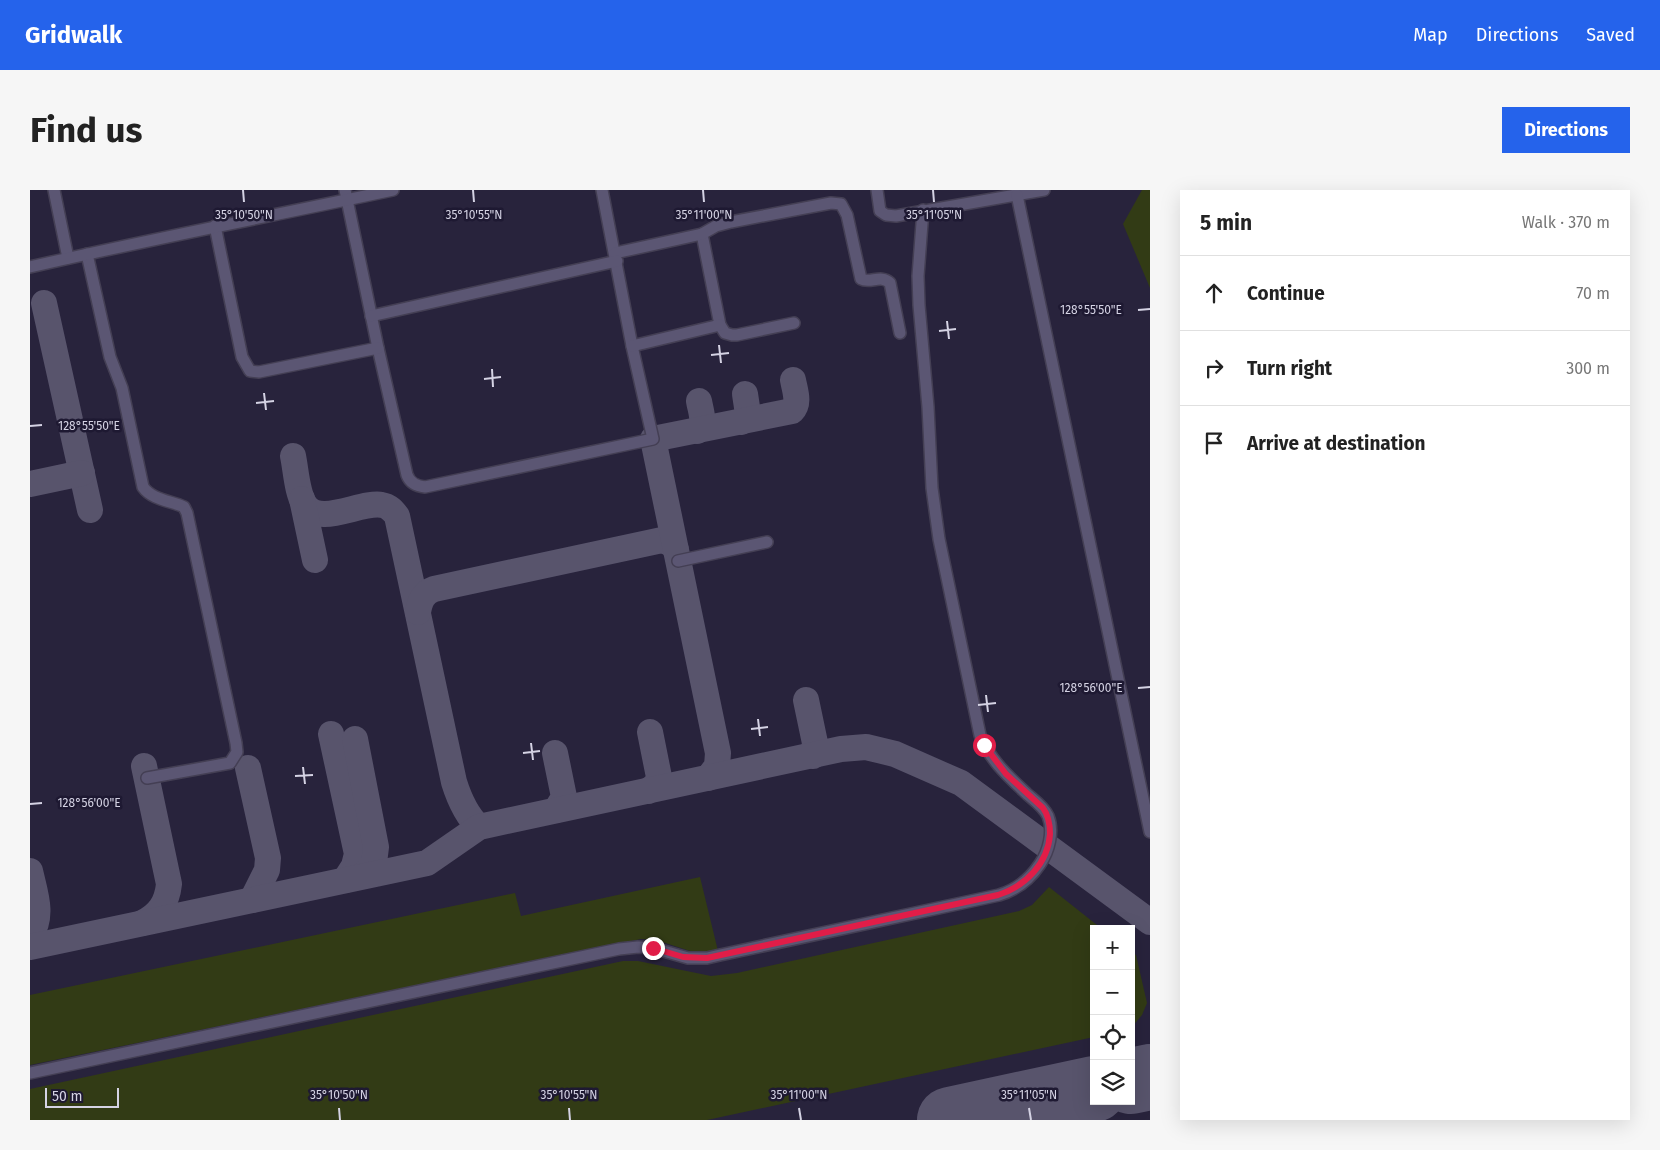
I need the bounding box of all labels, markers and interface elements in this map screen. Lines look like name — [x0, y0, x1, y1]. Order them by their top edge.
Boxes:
text: Gridwalk — [25, 21, 122, 49]
text: Map — [1413, 24, 1448, 46]
text: Directions — [1476, 24, 1558, 46]
text: Saved — [1586, 24, 1635, 46]
button: Directions — [1502, 107, 1630, 153]
text: Find us — [30, 109, 142, 151]
text: 35°10'50"N — [215, 208, 273, 222]
text: 35°10'55"N — [445, 208, 503, 222]
text: 35°11'00"N — [675, 208, 733, 222]
text: 35°11'05"N — [906, 208, 962, 222]
text: 5 min — [1200, 210, 1252, 236]
text: Walk · 370 m — [1522, 213, 1610, 232]
icon: ahead — [1200, 279, 1228, 307]
text: Continue — [1247, 282, 1325, 305]
text: 70 m — [1576, 284, 1610, 303]
text: 128°55'50"E — [1060, 303, 1122, 317]
icon: right — [1200, 354, 1228, 382]
text: Turn right — [1247, 357, 1332, 380]
text: 300 m — [1566, 359, 1610, 378]
text: 128°55'50"E — [58, 419, 120, 433]
icon: arrive — [1200, 429, 1228, 457]
text: Arrive at destination — [1247, 432, 1426, 455]
text: 128°56'00"E — [1059, 681, 1123, 695]
route start — [973, 734, 996, 757]
text: 128°56'00"E — [57, 796, 121, 810]
map controls — [1090, 925, 1135, 1105]
button: + — [1090, 925, 1135, 970]
route end — [642, 937, 665, 960]
button: − — [1090, 970, 1135, 1015]
button: locate — [1090, 1015, 1135, 1060]
button: layers — [1090, 1060, 1135, 1105]
scale bar — [45, 1085, 119, 1108]
text: 50 m — [52, 1088, 83, 1105]
text: 35°10'50"N — [310, 1088, 368, 1102]
text: 35°10'55"N — [540, 1088, 598, 1102]
text: 35°11'00"N — [770, 1088, 828, 1102]
text: 35°11'05"N — [1001, 1088, 1057, 1102]

